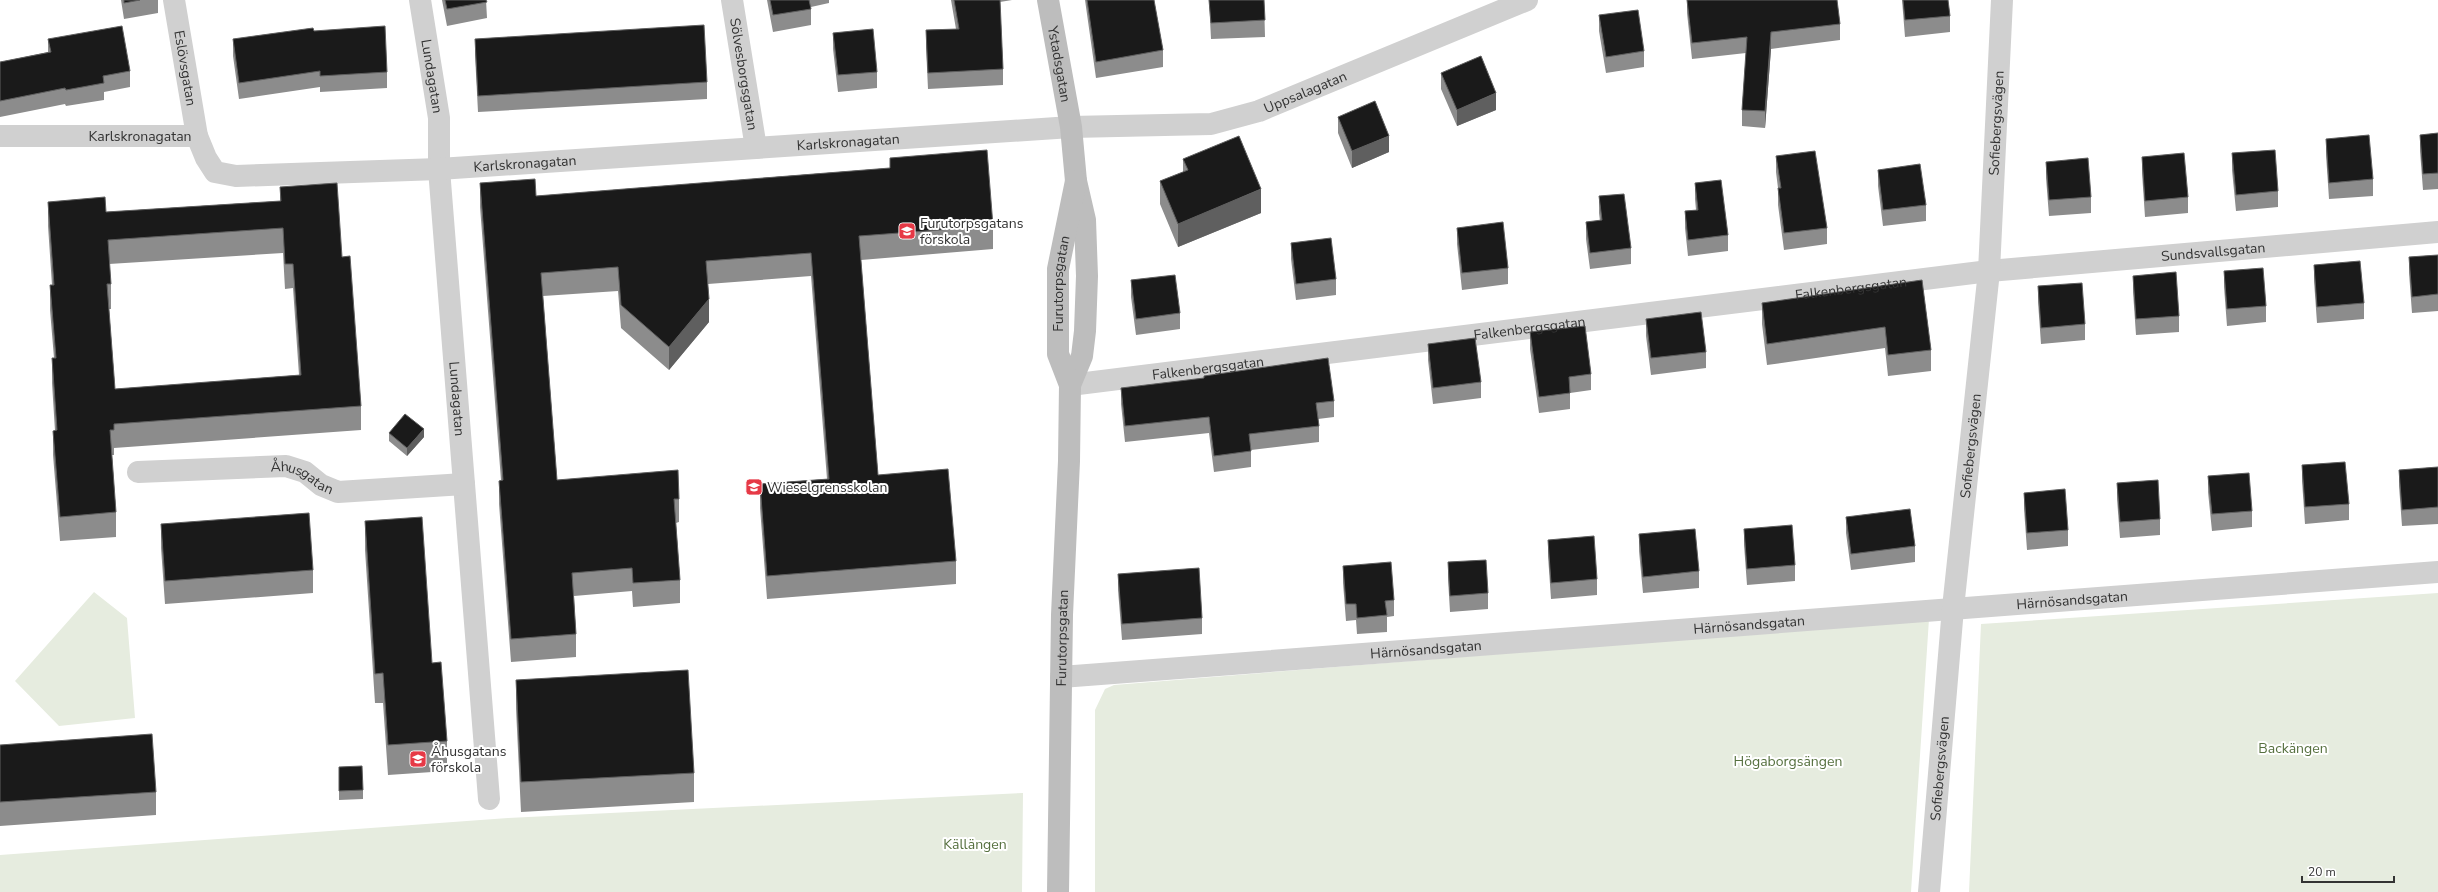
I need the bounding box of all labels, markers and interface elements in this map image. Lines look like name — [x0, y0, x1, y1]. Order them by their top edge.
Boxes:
street label: Sölvesborgsgatan — [725, 17, 762, 132]
street label: Ystadsgatan — [1043, 23, 1075, 104]
street label: Eslövsgatan — [169, 29, 201, 107]
street label: Lundagatan — [416, 38, 447, 115]
street label: Uppsalagatan — [1261, 67, 1350, 118]
street label: Sofiebergsvägen — [1985, 70, 2009, 176]
street label: Karlskronagatan — [88, 127, 192, 146]
street label: Karlskronagatan — [796, 129, 900, 155]
street label: Karlskronagatan — [473, 151, 577, 177]
place label: Furutorpsgatans förskola — [920, 214, 1024, 249]
school or university icon: Furutorpsgatans förskola — [897, 221, 917, 241]
street label: Furutorpsgatan — [1049, 234, 1075, 332]
street label: Sundsvallsgatan — [2160, 238, 2266, 266]
street label: Falkenbergsgatan — [1794, 272, 1908, 305]
street label: Falkenbergsgatan — [1472, 312, 1587, 345]
street label: Falkenbergsgatan — [1151, 352, 1265, 385]
street label: Lundagatan — [444, 361, 469, 437]
street label: Sofiebergsvägen — [1956, 393, 1986, 499]
street label: Åhusgatan — [270, 457, 336, 499]
school or university icon: Wieselgrensskolan — [744, 477, 764, 497]
place label: Wieselgrensskolan — [767, 478, 887, 497]
street label: Härnösandsgatan — [2016, 587, 2129, 614]
street label: Furutorpsgatan — [1052, 589, 1073, 687]
street label: Härnösandsgatan — [1693, 611, 1805, 639]
street label: Härnösandsgatan — [1370, 636, 1482, 663]
street label: Sofiebergsvägen — [1926, 715, 1954, 822]
park label: Backängen — [2258, 739, 2328, 758]
place label: Åhusgatans förskola — [431, 742, 507, 777]
school or university icon: Åhusgatans förskola — [408, 749, 428, 769]
park label: Högaborgsängen — [1734, 752, 1842, 771]
park label: Källängen — [943, 835, 1007, 854]
scale bar — [2302, 858, 2394, 884]
text: 20 m — [2308, 864, 2336, 880]

